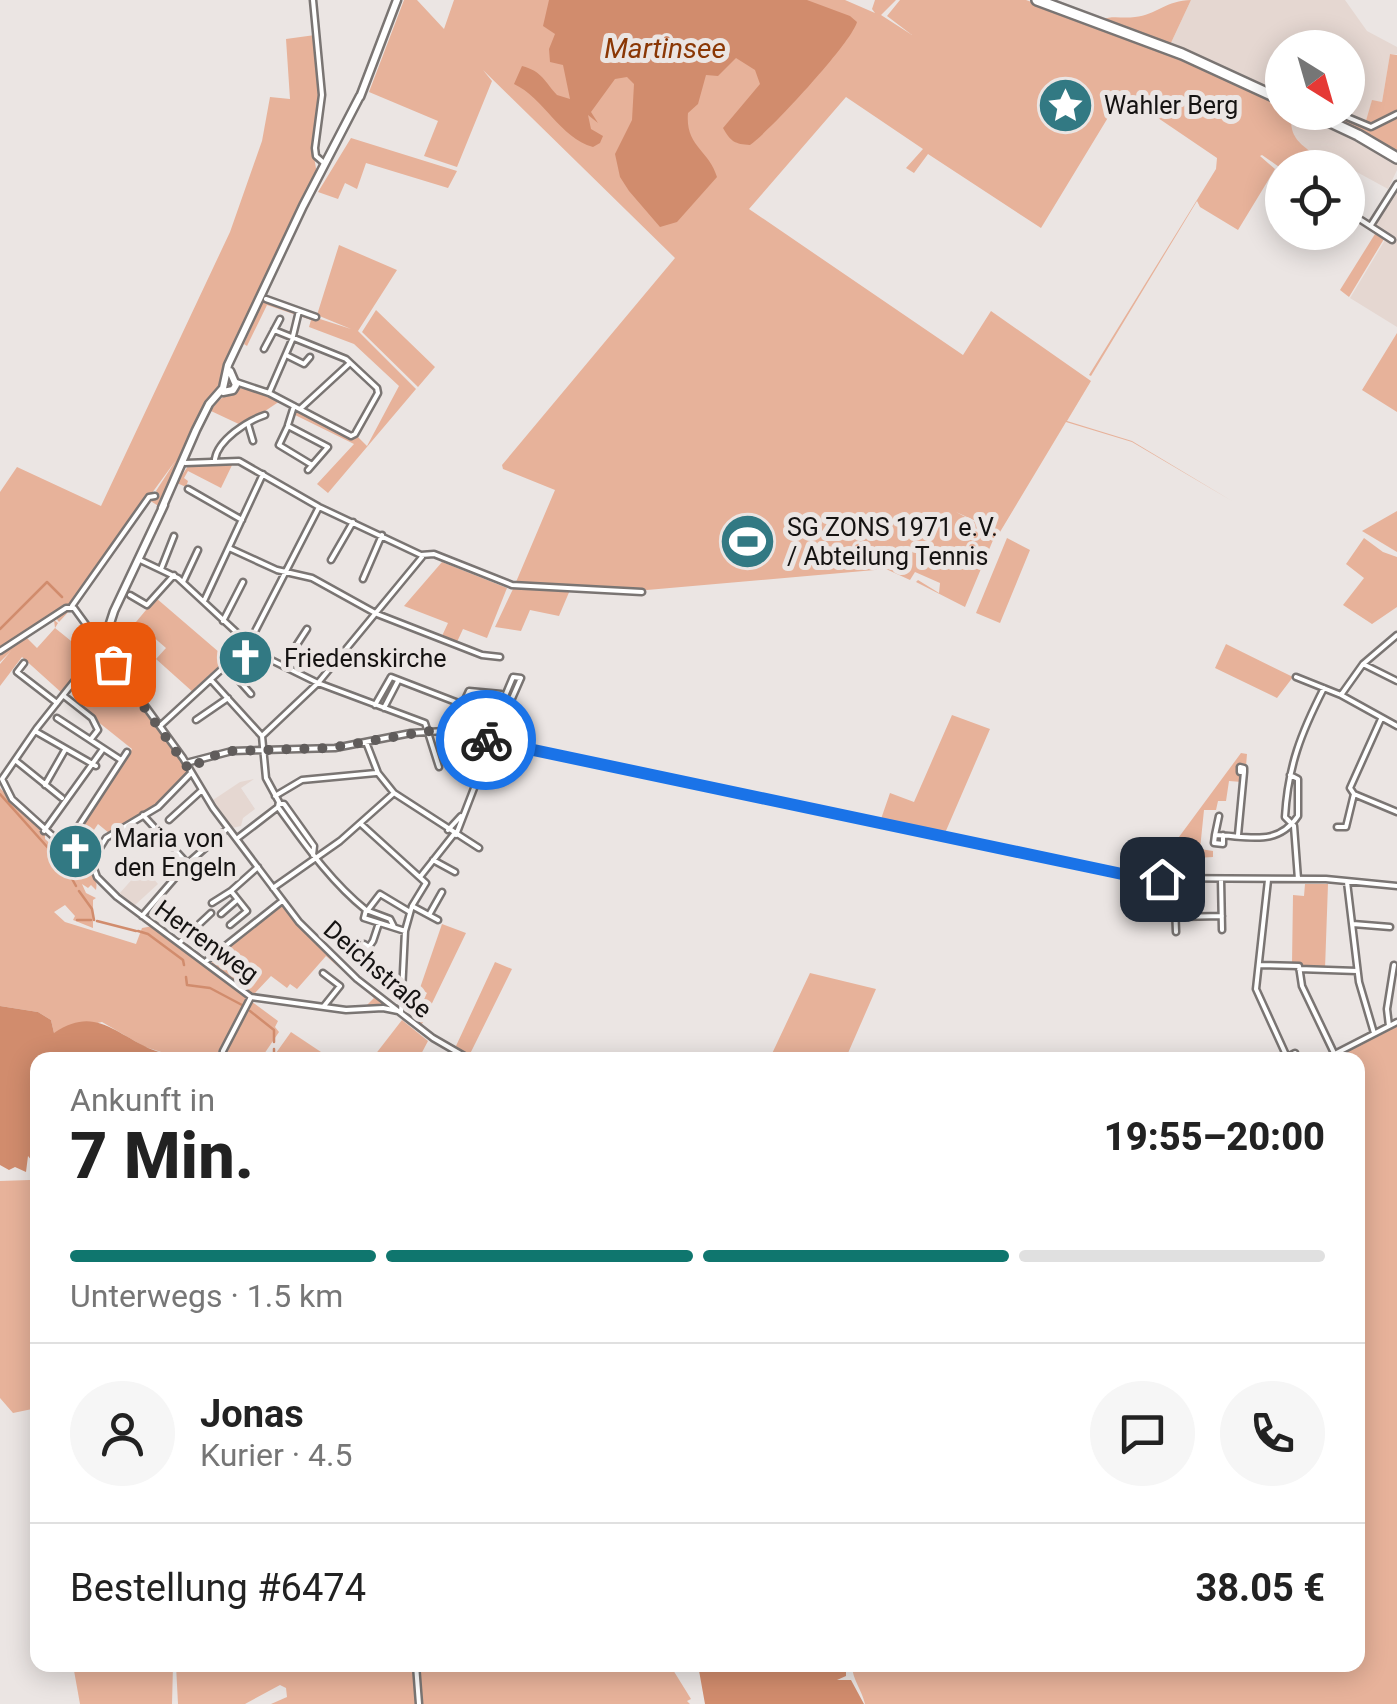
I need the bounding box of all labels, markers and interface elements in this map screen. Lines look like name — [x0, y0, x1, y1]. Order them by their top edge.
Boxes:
north arrow — [1265, 30, 1365, 130]
map controls — [1265, 30, 1365, 250]
water label: Martinsee — [604, 32, 726, 65]
place icon: Wahler Berg — [1035, 75, 1095, 135]
place label: Wahler Berg — [1104, 91, 1238, 120]
button: locate — [1265, 150, 1365, 250]
sports icon: SG ZONS 1971 e.V. / Abteilung Tennis — [718, 511, 778, 571]
place label: SG ZONS 1971 e.V. / Abteilung Tennis — [787, 513, 998, 571]
pin — [71, 622, 156, 707]
church icon: Friedenskirche — [215, 628, 275, 688]
icon: bag — [86, 637, 141, 692]
place label: Friedenskirche — [284, 644, 446, 673]
courier — [436, 690, 536, 790]
icon: bike — [459, 713, 514, 768]
church icon: Maria von den Engeln — [45, 822, 105, 882]
place label: Maria von den Engeln — [114, 824, 237, 882]
pin — [1120, 837, 1205, 922]
icon: home — [1135, 852, 1190, 907]
street label: Herrenweg — [149, 894, 264, 989]
street label: Deichstraße — [318, 915, 438, 1024]
text: Ankunft in — [70, 1081, 215, 1119]
text: 19:55–20:00 — [1104, 1115, 1325, 1159]
text: 7 Min. — [70, 1118, 254, 1194]
text: Unterwegs · 1.5 km — [70, 1277, 343, 1315]
button: person — [70, 1381, 175, 1486]
button: chat — [1090, 1381, 1195, 1486]
button: phone — [1220, 1381, 1325, 1486]
text: Jonas — [200, 1392, 304, 1436]
text: Kurier · 4.5 — [200, 1436, 352, 1474]
text: Bestellung #6474 — [70, 1566, 366, 1610]
text: 38.05 € — [1196, 1566, 1325, 1610]

